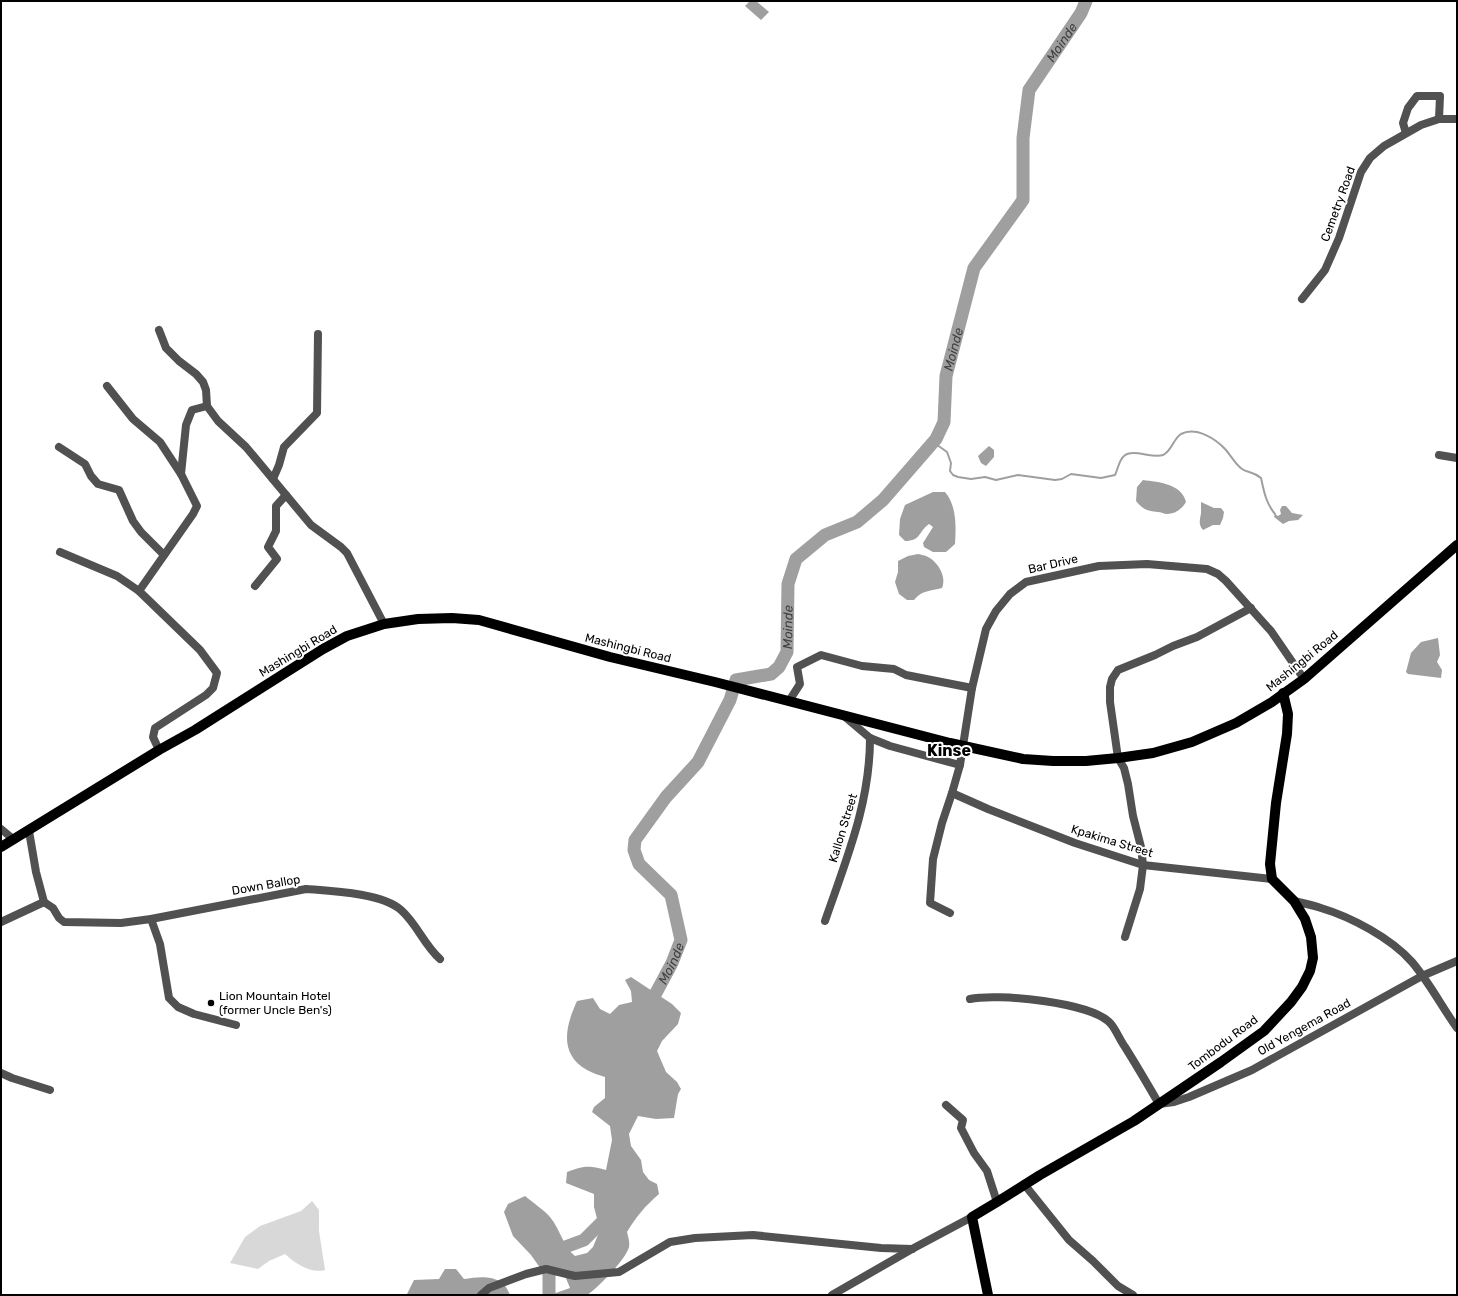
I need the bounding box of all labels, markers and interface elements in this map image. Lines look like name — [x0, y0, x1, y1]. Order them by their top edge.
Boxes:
water label: Moinde — [1043, 20, 1080, 65]
street label: Cemetry Road — [1318, 164, 1358, 244]
water label: Moinde — [941, 326, 966, 372]
street label: Bar Drive — [1027, 551, 1080, 577]
water label: Moinde — [780, 605, 796, 649]
street label: Mashingbi Road — [257, 622, 339, 680]
street label: Mashingbi Road — [1263, 628, 1341, 694]
street label: Mashingbi Road — [583, 631, 673, 665]
district label: Kinse — [927, 741, 971, 760]
street label: Kallon Street — [826, 792, 860, 864]
street label: Kpakima Street — [1069, 822, 1155, 860]
street label: Down Ballop — [231, 872, 301, 898]
water label: Moinde — [655, 941, 687, 987]
place label: Lion Mountain Hotel (former Uncle Ben's) — [219, 989, 332, 1017]
street label: Old Yengema Road — [1255, 996, 1353, 1058]
marker: Lion Mountain Hotel (former Uncle Ben's) — [206, 998, 216, 1008]
street label: Tombodu Road — [1186, 1012, 1260, 1074]

